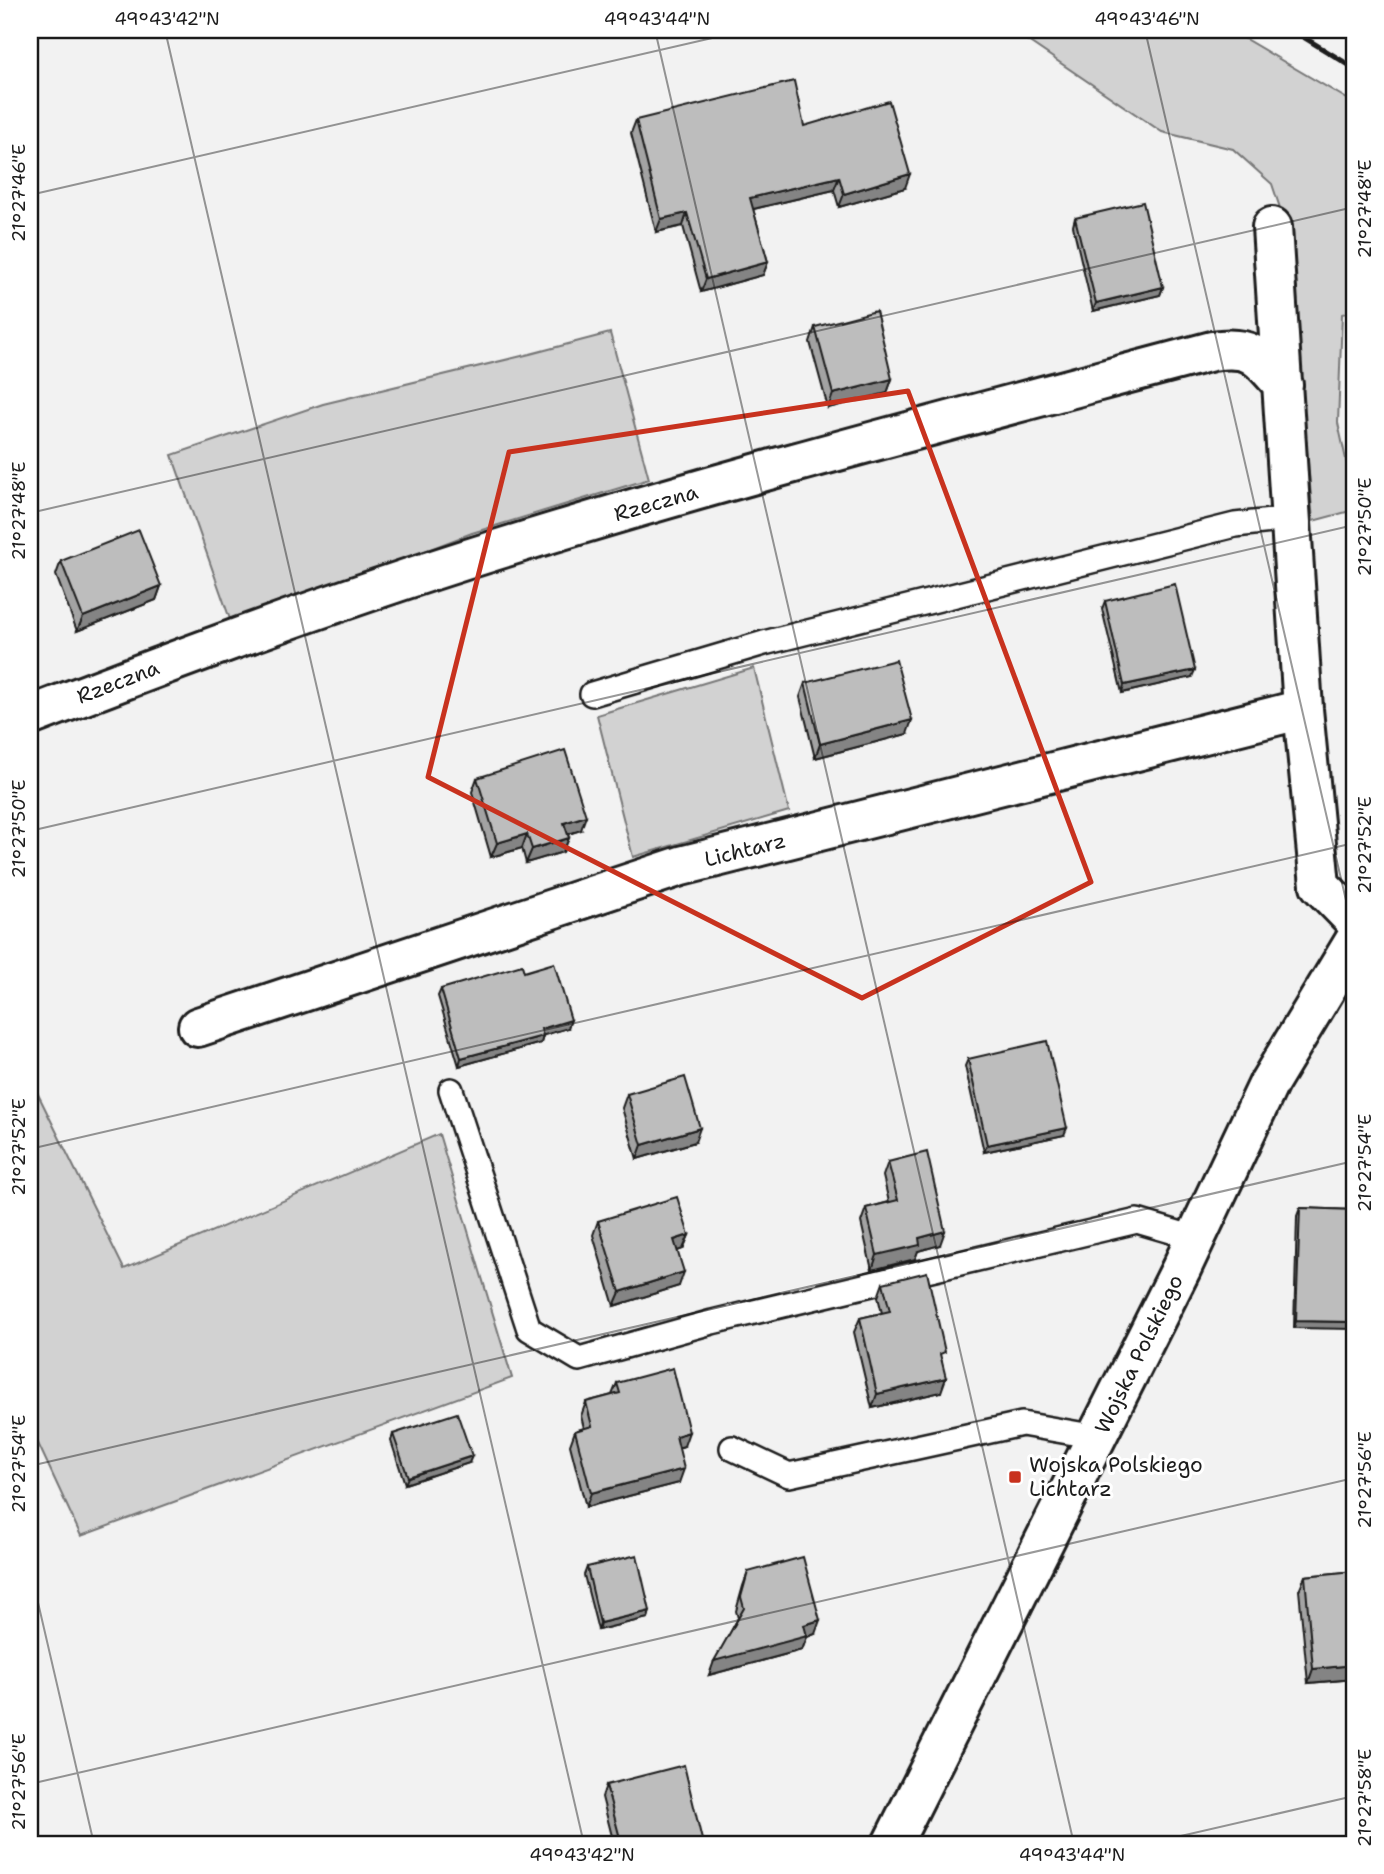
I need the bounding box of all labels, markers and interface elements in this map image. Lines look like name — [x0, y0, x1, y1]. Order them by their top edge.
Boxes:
text: 49°43'42"N — [114, 7, 220, 31]
text: 49°43'44"N — [604, 7, 710, 31]
text: 49°43'46"N — [1094, 7, 1200, 31]
text: 21°27'46"E — [7, 144, 31, 242]
text: 21°27'48"E — [1353, 159, 1377, 259]
text: 21°27'48"E — [7, 461, 31, 561]
street label: Rzeczna — [611, 478, 701, 528]
text: 21°27'50"E — [1353, 478, 1377, 576]
street label: Rzeczna — [73, 653, 163, 711]
text: 21°27'50"E — [7, 780, 31, 878]
text: 21°27'52"E — [1353, 796, 1377, 894]
street label: Lichtarz — [701, 826, 789, 874]
text: 21°27'52"E — [7, 1098, 31, 1196]
text: 21°27'54"E — [1353, 1114, 1377, 1212]
street label: Wojska Polskiego — [1088, 1270, 1190, 1438]
text: 21°27'54"E — [7, 1415, 31, 1513]
text: 21°27'56"E — [1353, 1431, 1377, 1529]
place label: Wojska Polskiego Lichtarz — [1029, 1451, 1203, 1503]
marker: Wojska Polskiego Lichtarz — [1007, 1469, 1023, 1485]
text: 21°27'56"E — [7, 1733, 31, 1831]
text: 21°27'58"E — [1353, 1749, 1377, 1847]
text: 49°43'42"N — [529, 1843, 635, 1867]
text: 49°43'44"N — [1019, 1843, 1125, 1867]

